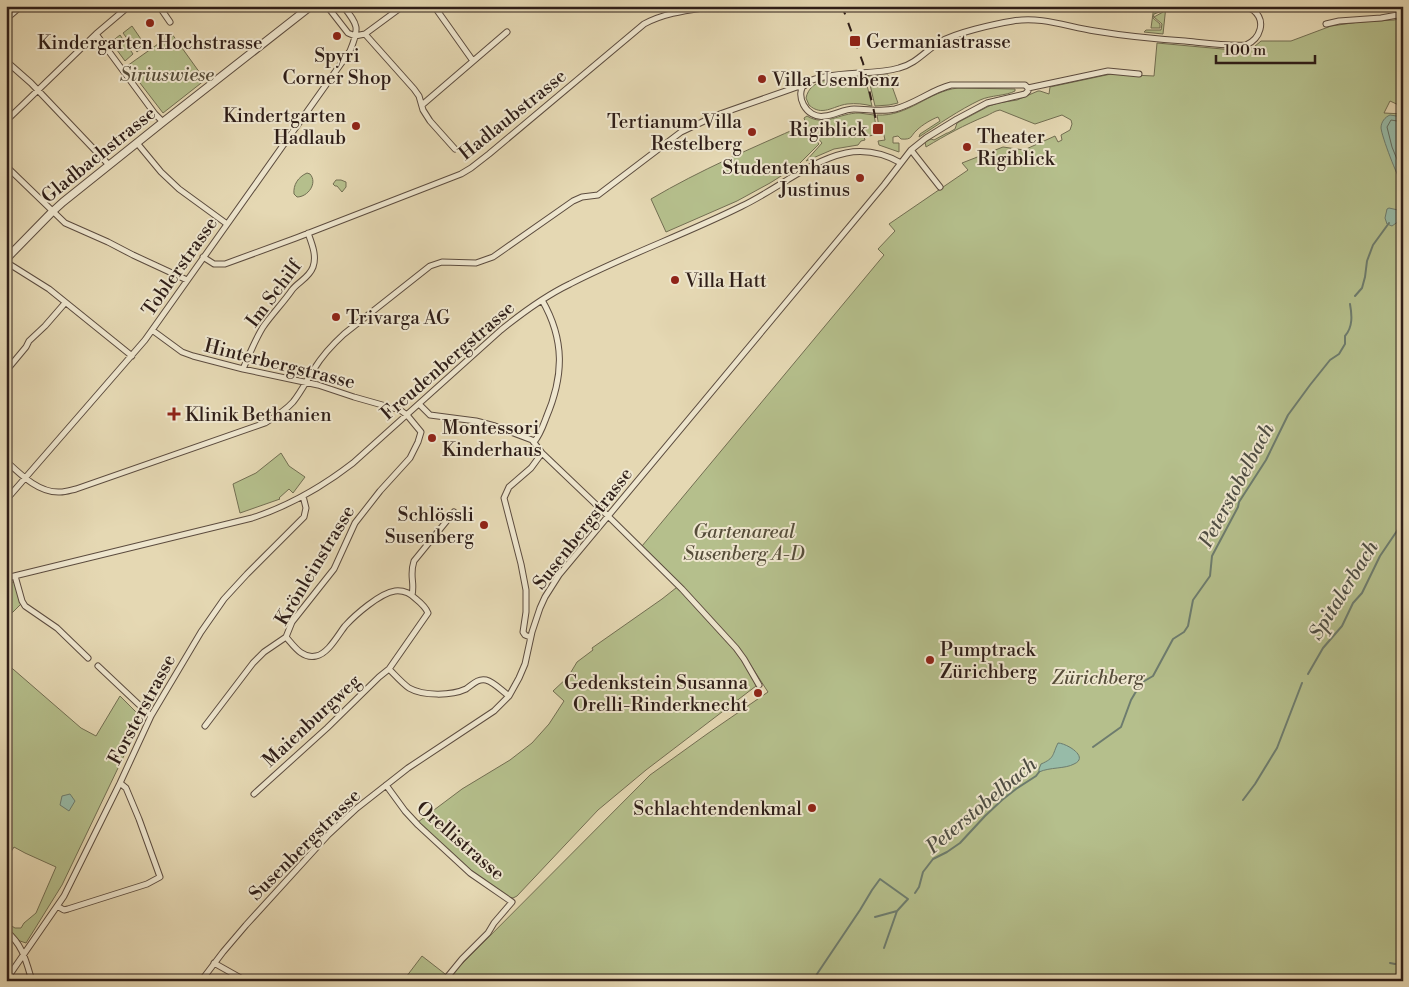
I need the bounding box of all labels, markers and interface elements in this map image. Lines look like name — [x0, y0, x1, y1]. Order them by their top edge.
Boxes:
marker: Kindergarten Hochstrasse — [144, 17, 156, 29]
marker: Spyri Corner Shop — [331, 30, 343, 42]
place label: Germaniastrasse — [866, 30, 1011, 54]
place label: Kindergarten Hochstrasse — [37, 31, 263, 55]
scale bar — [1216, 32, 1315, 64]
marker: Germaniastrasse — [848, 34, 862, 48]
text: 100 m — [1224, 41, 1266, 60]
place label: Spyri Corner Shop — [282, 44, 392, 90]
park label: Siriuswiese — [120, 63, 214, 87]
street label: Hadlaubstrasse — [454, 64, 571, 166]
place label: Villa Usenbenz — [771, 68, 899, 92]
marker: Villa Usenbenz — [756, 73, 768, 85]
street label: Gladbachstrasse — [37, 101, 161, 208]
place label: Kindertgarten Hadlaub — [223, 104, 346, 150]
place label: Tertianum Villa Restelberg — [607, 110, 742, 156]
place label: Rigiblick — [789, 118, 868, 142]
marker: Kindertgarten Hadlaub — [350, 120, 362, 132]
marker: Rigiblick — [871, 122, 885, 136]
place label: Theater Rigiblick — [977, 125, 1056, 171]
marker: Tertianum Villa Restelberg — [746, 126, 758, 138]
marker: Theater Rigiblick — [961, 141, 973, 153]
place label: Studentenhaus Justinus — [722, 156, 850, 202]
marker: Studentenhaus Justinus — [854, 172, 866, 184]
street label: Toblerstrasse — [137, 212, 223, 321]
street label: Im Schilf — [241, 254, 308, 332]
place label: Villa Hatt — [684, 269, 767, 293]
marker: Villa Hatt — [669, 274, 681, 286]
street label: Freudenbergstrasse — [376, 296, 520, 426]
place label: Trivarga AG — [346, 306, 450, 330]
marker: Trivarga AG — [330, 311, 342, 323]
street label: Hinterbergstrasse — [202, 334, 358, 394]
place label: Klinik Bethanien — [185, 403, 332, 427]
marker: Klinik Bethanien — [167, 407, 181, 421]
place label: Montessori Kinderhaus — [442, 416, 542, 462]
water label: Peterstobelbach — [1194, 419, 1281, 553]
marker: Montessori Kinderhaus — [426, 432, 438, 444]
street label: Susenbergstrasse — [528, 463, 638, 595]
street label: Krönleinstrasse — [270, 501, 360, 630]
place label: Schlössli Susenberg — [385, 503, 474, 549]
marker: Schlössli Susenberg — [478, 519, 490, 531]
park label: Gartenareal Susenberg A-D — [683, 520, 805, 566]
water label: Spitalerbach — [1304, 536, 1385, 645]
place label: Pumptrack Zürichberg — [940, 638, 1037, 684]
street label: Forsterstrasse — [103, 650, 181, 769]
marker: Pumptrack Zürichberg — [924, 654, 936, 666]
park label: Zürichberg — [1052, 666, 1146, 690]
street label: Maienburgweg — [258, 669, 366, 772]
place label: Gedenkstein Susanna Orelli-Rinderknecht — [564, 671, 748, 717]
marker: Gedenkstein Susanna Orelli-Rinderknecht — [752, 687, 764, 699]
water label: Peterstobelbach — [921, 752, 1043, 860]
street label: Susenbergstrasse — [244, 784, 366, 906]
street label: Orellistrasse — [411, 796, 509, 886]
place label: Schlachtendenkmal — [633, 797, 802, 821]
marker: Schlachtendenkmal — [806, 802, 818, 814]

